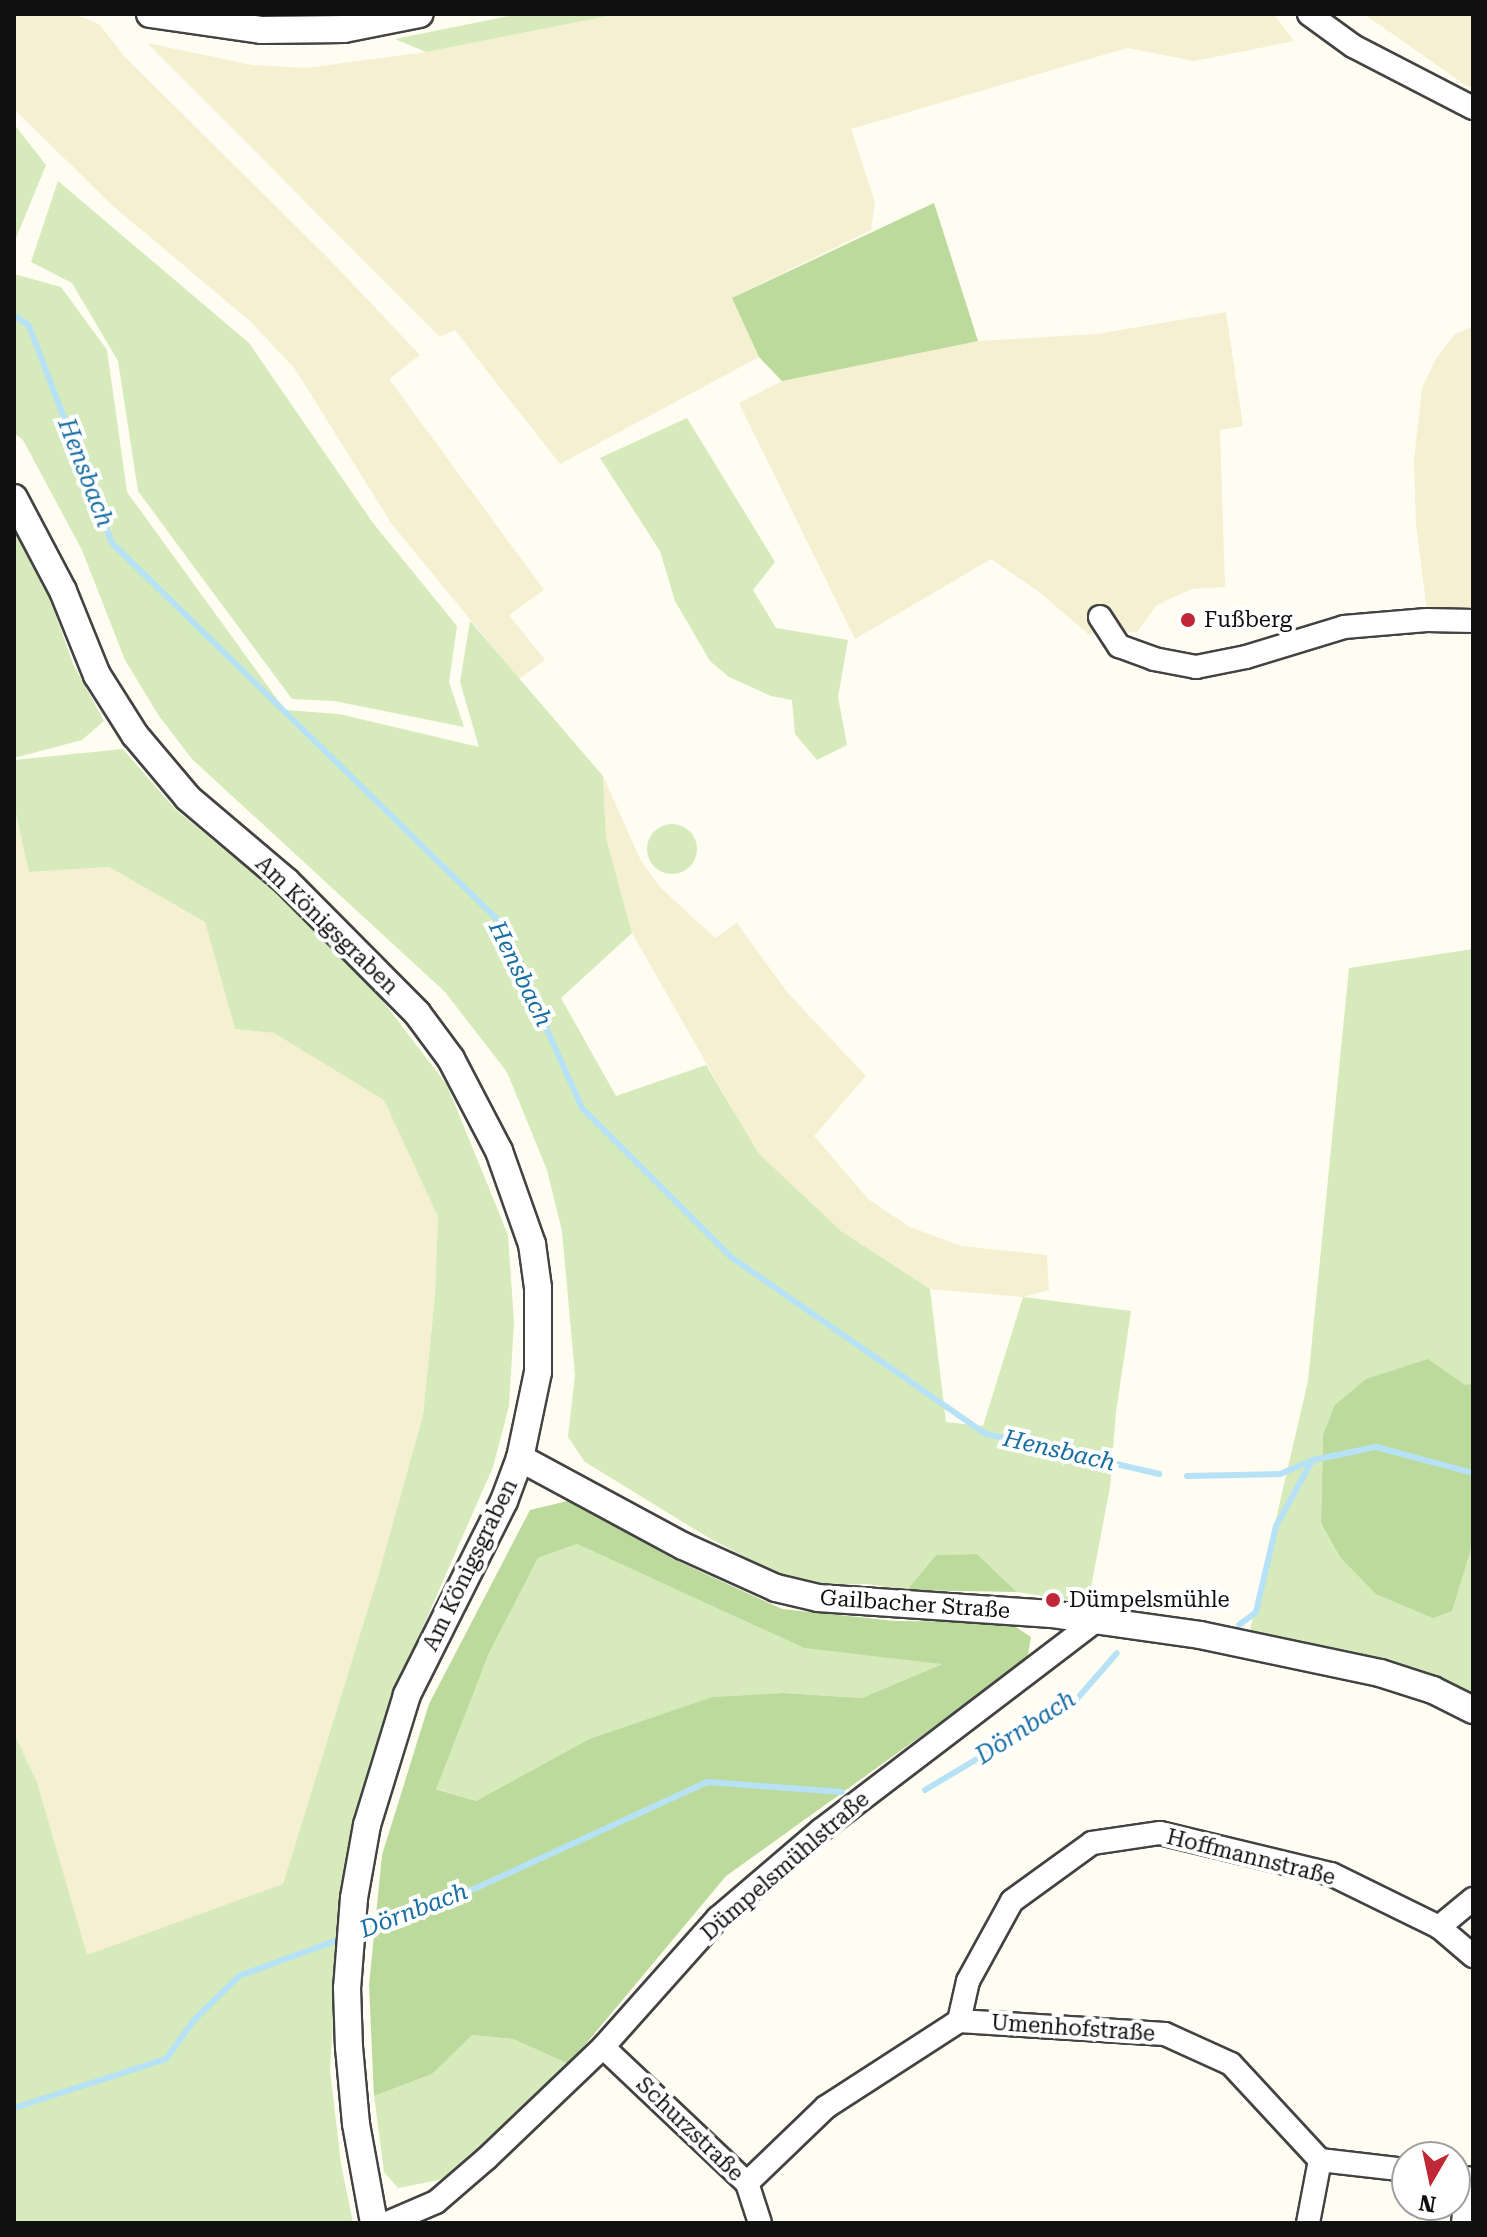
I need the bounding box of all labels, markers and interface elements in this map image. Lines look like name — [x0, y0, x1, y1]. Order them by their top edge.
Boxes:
water label: Hensbach — [51, 415, 119, 531]
place label: Fußberg — [1204, 607, 1292, 633]
marker: Fußberg — [1179, 611, 1197, 629]
street label: Am Königsgraben — [250, 850, 404, 1000]
water label: Hensbach — [482, 917, 558, 1031]
water label: Hensbach — [1000, 1424, 1118, 1478]
street label: Am Königsgraben — [417, 1475, 523, 1655]
street label: Gailbacher Straße — [819, 1584, 1011, 1624]
place label: Dümpelsmühle — [1069, 1587, 1230, 1613]
marker: Dümpelsmühle — [1044, 1591, 1062, 1609]
water label: Dörnbach — [971, 1685, 1081, 1771]
street label: Dümpelsmühlstraße — [696, 1786, 874, 1946]
street label: Hoffmannstraße — [1164, 1823, 1338, 1891]
water label: Dörnbach — [356, 1877, 472, 1945]
street label: Umenhofstraße — [990, 2009, 1156, 2047]
street label: Schurzstraße — [631, 2071, 749, 2187]
north arrow — [1391, 2141, 1471, 2221]
text: N — [1417, 2190, 1438, 2217]

